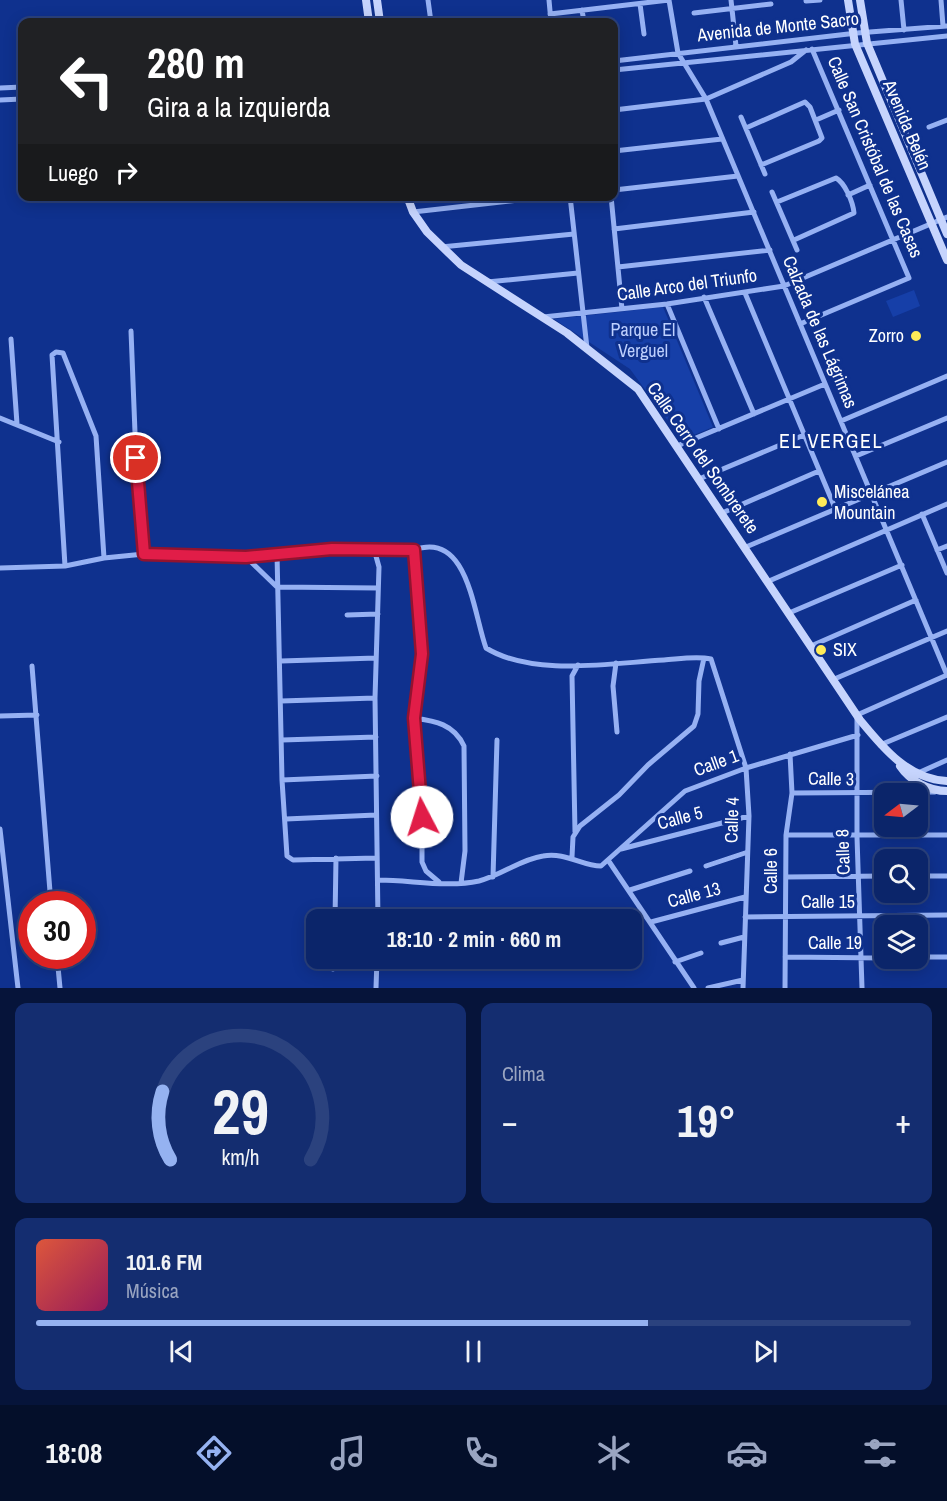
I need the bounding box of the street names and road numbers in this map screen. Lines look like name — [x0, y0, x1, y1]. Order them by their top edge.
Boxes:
street label: Avenida de Monte Sacro — [695, 6, 860, 48]
street label: Calle San Cristóbal de las Casas — [822, 52, 929, 261]
street label: Avenida Belén — [877, 75, 938, 174]
street label: Calzada de las Lágrimas — [777, 252, 864, 412]
street label: Calle Arco del Triunfo — [615, 262, 759, 307]
street label: Calle Cerro del Sombrerete — [642, 377, 765, 538]
street label: Calle 1 — [690, 743, 742, 782]
street label: Calle 3 — [808, 766, 854, 791]
street label: Calle 4 — [718, 797, 745, 843]
street label: Calle 5 — [654, 799, 705, 836]
street label: Calle 8 — [829, 829, 856, 875]
street label: Calle 6 — [758, 848, 783, 894]
street label: Calle 13 — [664, 875, 723, 914]
street label: Calle 15 — [801, 889, 855, 914]
street label: Calle 19 — [808, 930, 862, 955]

